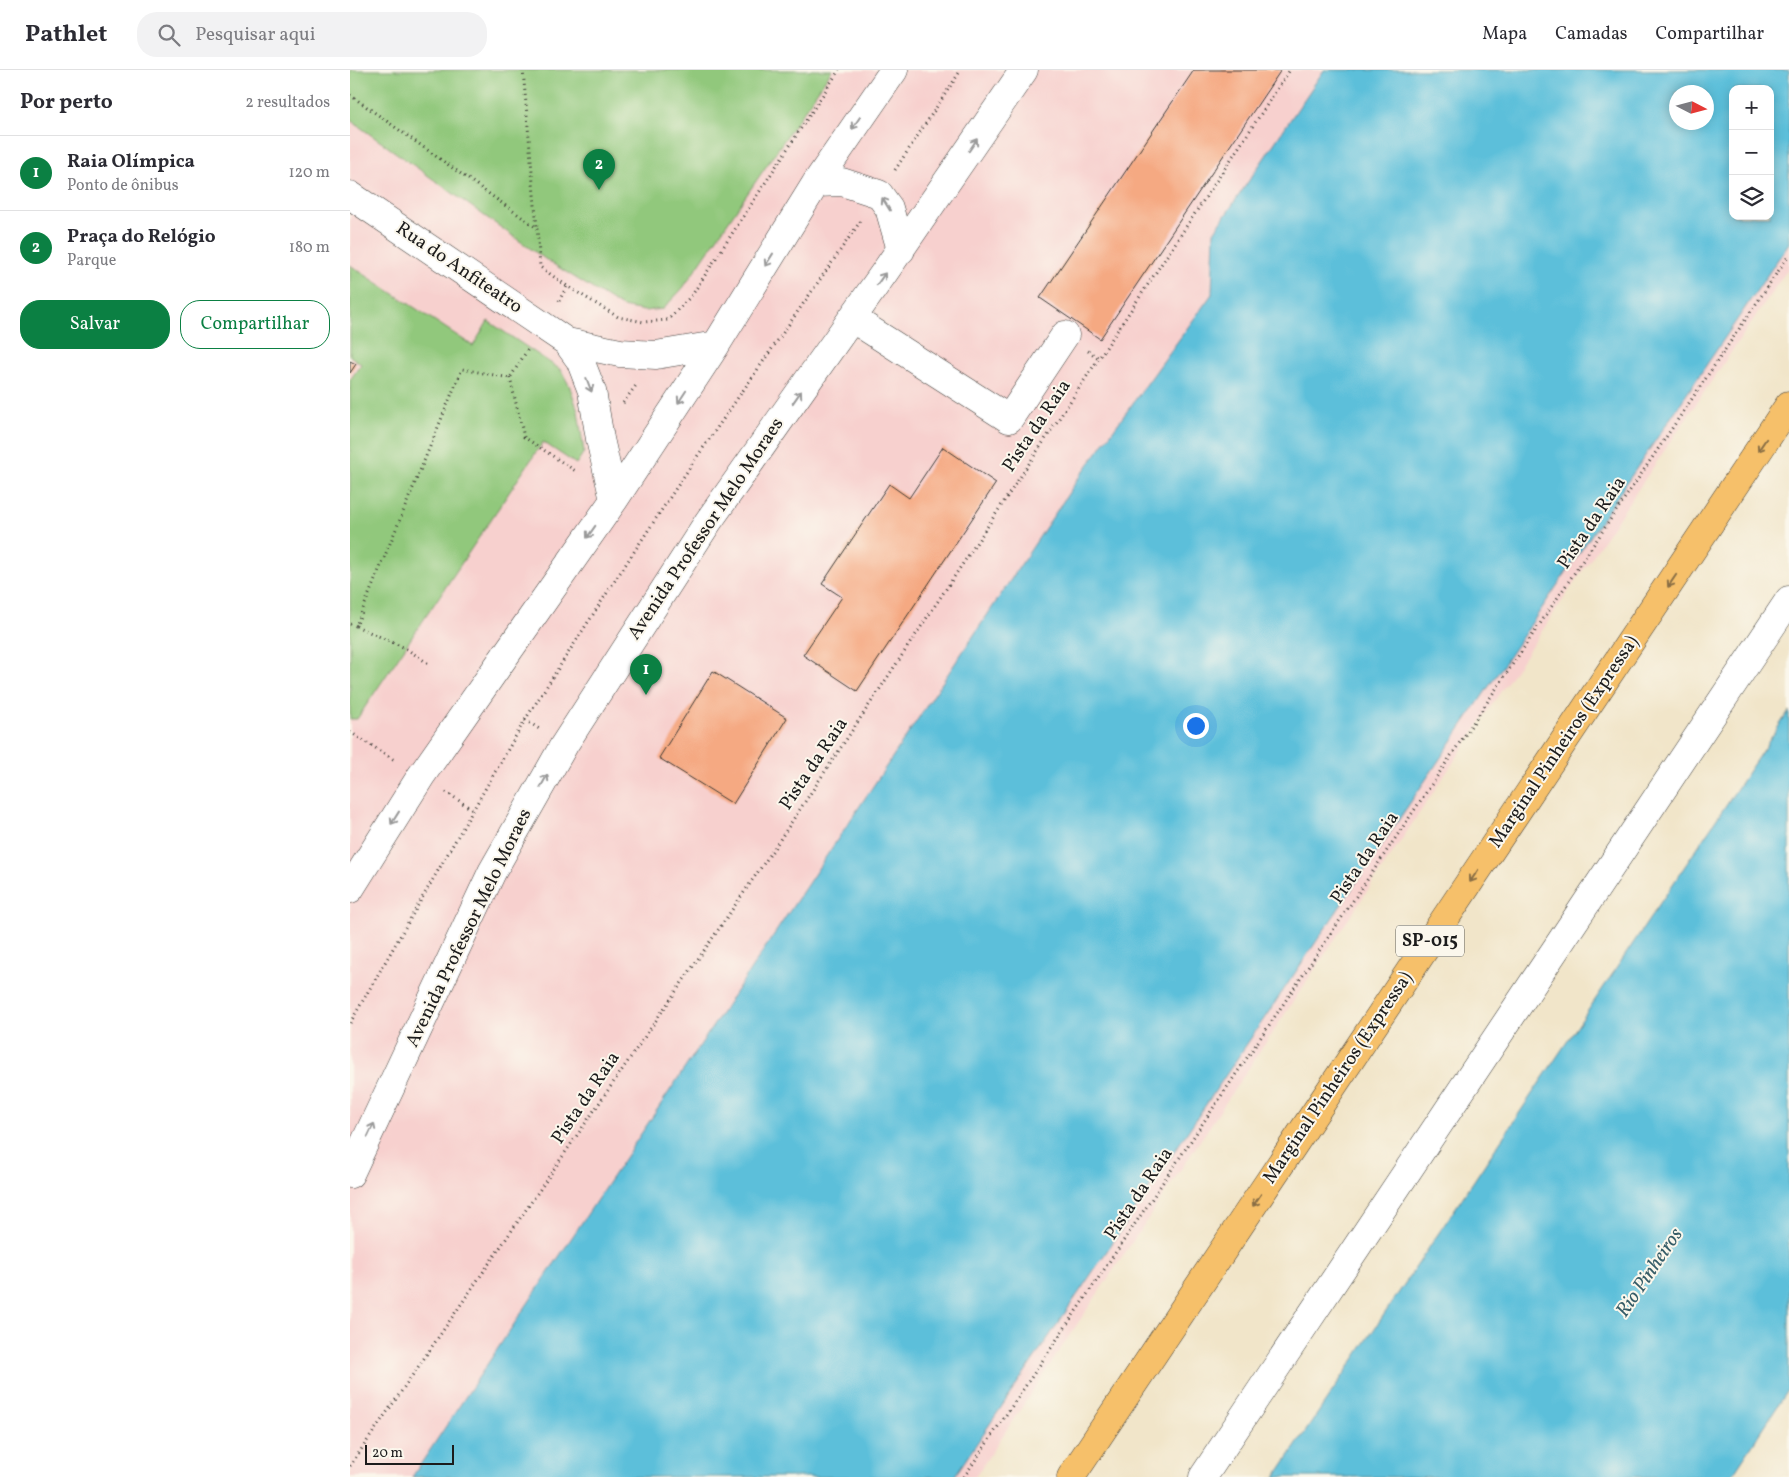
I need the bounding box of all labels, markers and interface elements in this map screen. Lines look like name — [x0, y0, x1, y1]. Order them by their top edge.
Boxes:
search box — [137, 12, 487, 57]
text: Pathlet — [25, 18, 107, 52]
icon: search — [155, 21, 183, 49]
text: Pesquisar aqui — [195, 22, 316, 48]
text: Mapa — [1482, 22, 1527, 47]
text: Camadas — [1555, 22, 1628, 47]
text: Compartilhar — [1656, 22, 1764, 47]
north arrow — [1669, 85, 1714, 130]
map controls — [1729, 85, 1774, 220]
button: + — [1729, 85, 1774, 130]
text: Por perto — [20, 88, 113, 117]
text: 2 resultados — [245, 92, 330, 114]
one-way arrow — [851, 116, 861, 130]
button: − — [1729, 130, 1774, 175]
one-way arrow — [968, 138, 978, 152]
text: Raia Olímpica — [67, 149, 195, 175]
pin: 2 — [583, 149, 615, 190]
text: 1 — [33, 162, 39, 184]
text: 120 m — [288, 162, 330, 184]
text: Ponto de ônibus — [67, 175, 179, 197]
button: layers — [1729, 175, 1774, 220]
one-way arrow — [880, 197, 891, 211]
street label: Rua do Anfiteatro — [391, 216, 527, 320]
text: Praça do Relógio — [67, 224, 216, 250]
text: 2 — [32, 237, 40, 259]
text: 180 m — [289, 237, 330, 259]
text: Parque — [67, 250, 116, 272]
one-way arrow — [763, 253, 773, 267]
one-way arrow — [876, 272, 886, 286]
button: Salvar — [20, 300, 170, 349]
button: Compartilhar — [180, 300, 330, 349]
street label: Pista da Raia — [996, 375, 1078, 477]
one-way arrow — [585, 376, 594, 392]
one-way arrow — [676, 390, 686, 404]
one-way arrow — [792, 390, 802, 404]
street label: Avenida Professor Melo Moraes — [622, 413, 790, 645]
one-way arrow — [1757, 438, 1767, 452]
street label: Pista da Raia — [1551, 472, 1633, 574]
one-way arrow — [586, 525, 596, 539]
one-way arrow — [1666, 573, 1676, 587]
street label: Marginal Pinheiros (Expressa) — [1483, 631, 1645, 853]
pin: 1 — [630, 654, 662, 695]
street label: Pista da Raia — [773, 713, 855, 815]
your location — [1183, 713, 1209, 739]
one-way arrow — [539, 774, 549, 789]
street label: Avenida Professor Melo Moraes — [400, 804, 538, 1052]
street label: Pista da Raia — [1324, 807, 1406, 909]
one-way arrow — [390, 810, 400, 824]
one-way arrow — [1469, 868, 1479, 882]
road number: SP-015 — [1396, 926, 1464, 956]
street label: Marginal Pinheiros (Expressa) — [1257, 967, 1419, 1189]
street label: Pista da Raia — [545, 1047, 627, 1149]
one-way arrow — [366, 1123, 376, 1138]
street label: Pista da Raia — [1098, 1143, 1180, 1245]
one-way arrow — [1252, 1192, 1262, 1206]
water label: Rio Pinheiros — [1610, 1222, 1691, 1323]
scale bar — [365, 1442, 454, 1465]
text: 20 m — [372, 1444, 403, 1463]

